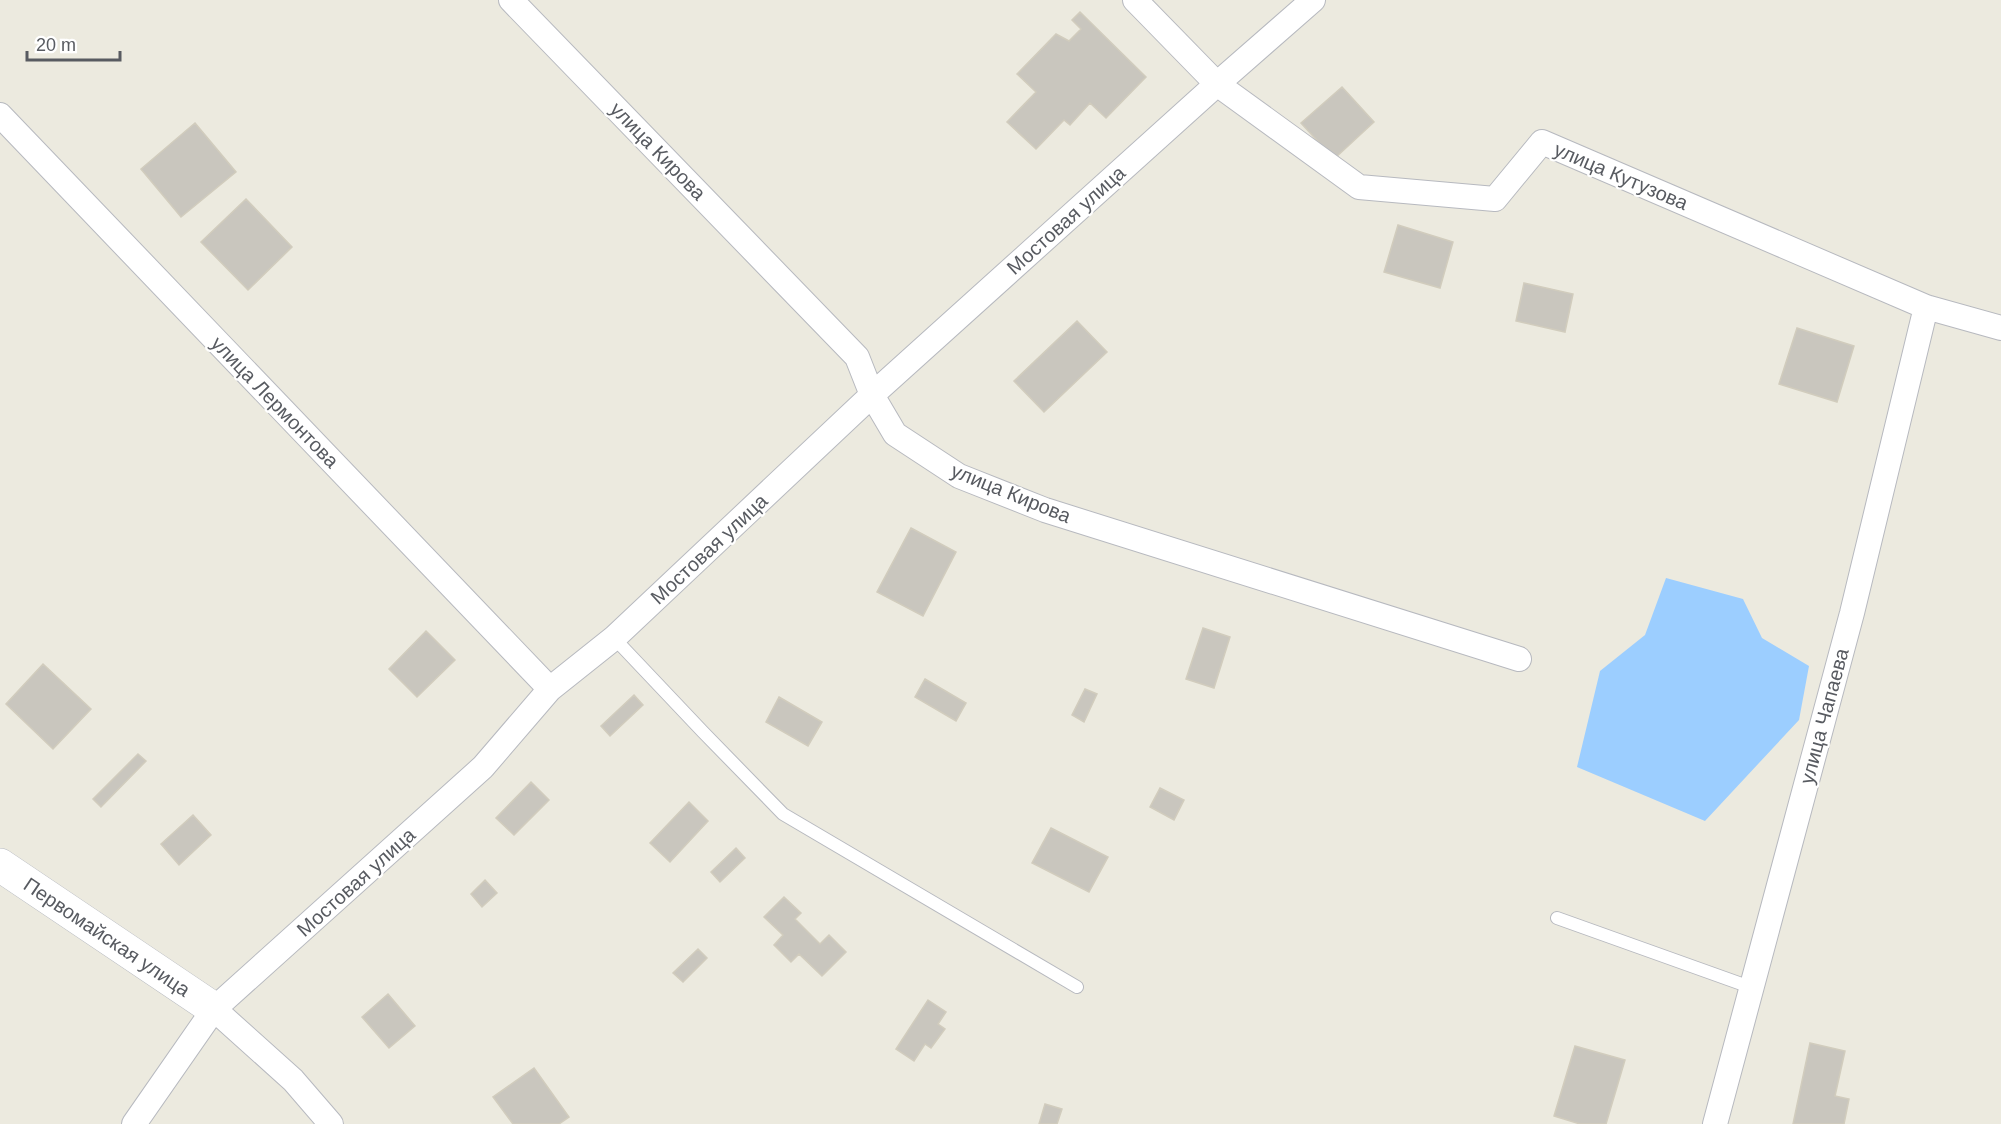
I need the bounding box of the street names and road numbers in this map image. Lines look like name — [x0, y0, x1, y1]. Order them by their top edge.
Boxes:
street label: улица Кирова — [606, 98, 711, 205]
street label: улица Кутузова — [1551, 138, 1692, 214]
street label: Мостовая улица — [1003, 161, 1130, 279]
street label: улица Лермонтова — [207, 332, 344, 473]
street label: улица Кирова — [948, 459, 1075, 527]
street label: Мостовая улица — [646, 489, 772, 609]
street label: улица Чапаева — [1795, 645, 1853, 786]
street label: Мостовая улица — [293, 823, 420, 941]
street label: Первомайская улица — [20, 873, 195, 1001]

